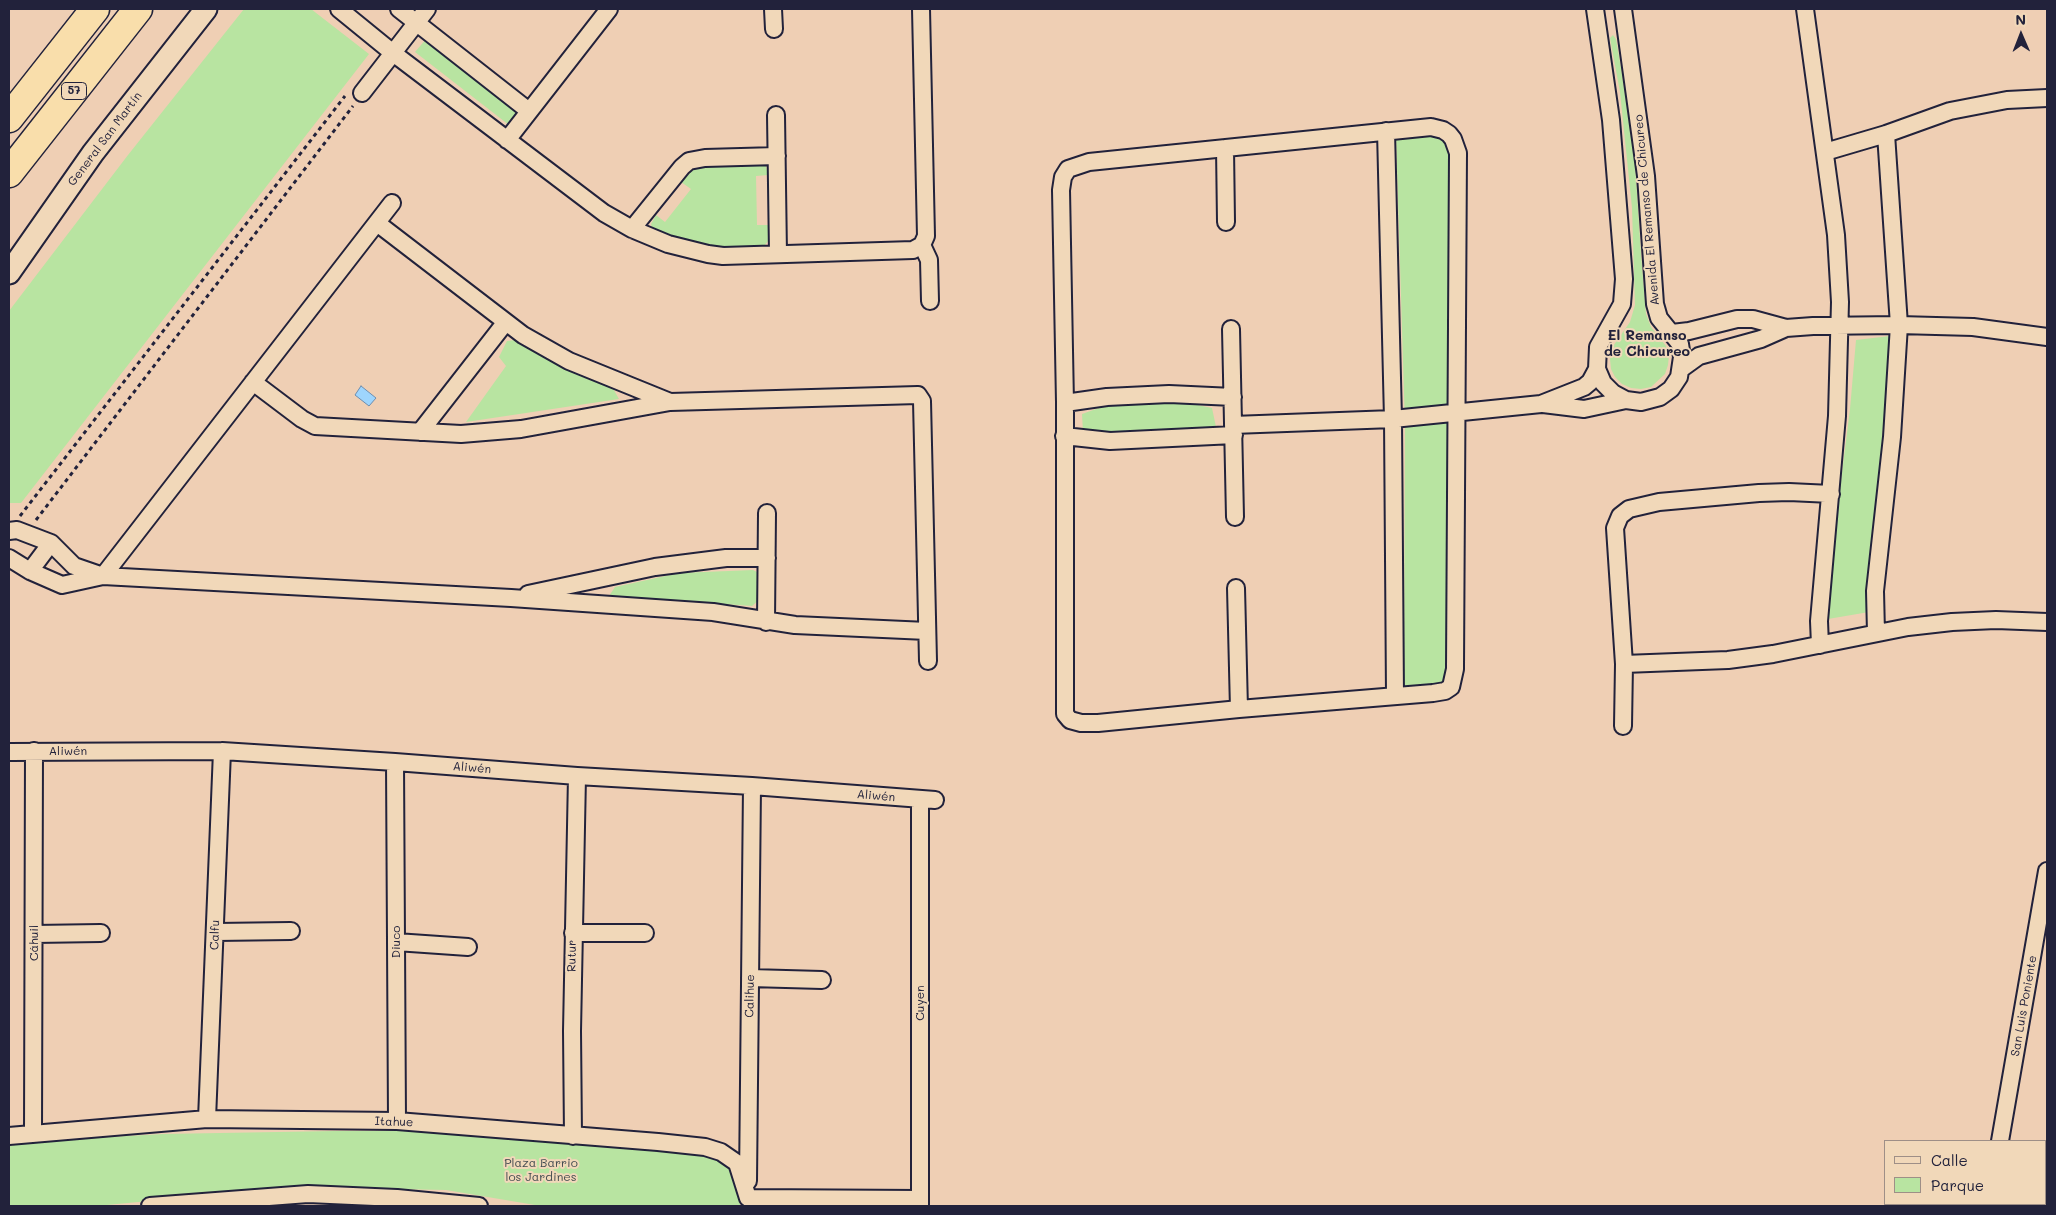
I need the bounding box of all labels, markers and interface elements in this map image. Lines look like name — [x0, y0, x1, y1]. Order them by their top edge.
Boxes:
north arrow — [1996, 10, 2046, 60]
text: N — [2015, 10, 2026, 29]
road number: 57 — [62, 82, 86, 100]
street label: General San Martín — [65, 89, 145, 189]
street label: Avenida El Remanso de Chicureo — [1631, 114, 1663, 306]
district label: El Remanso de Chicureo — [1604, 328, 1690, 361]
street label: Aliwén — [49, 744, 87, 758]
street label: Aliwén — [452, 759, 492, 777]
street label: Aliwén — [856, 787, 896, 805]
street label: Calfu — [207, 920, 223, 950]
street label: Cáhuil — [27, 925, 41, 961]
street label: Diuco — [389, 926, 403, 958]
street label: Rutur — [565, 940, 579, 972]
street label: San Luis Poniente — [2008, 954, 2040, 1058]
street label: Calihue — [742, 974, 758, 1018]
street label: Cuyen — [913, 985, 927, 1021]
street label: Itahue — [374, 1114, 414, 1130]
legend — [1884, 1140, 2046, 1205]
text: Calle — [1931, 1150, 1968, 1170]
park label: Plaza Barrio los Jardines — [504, 1156, 578, 1184]
text: Parque — [1931, 1175, 1984, 1195]

